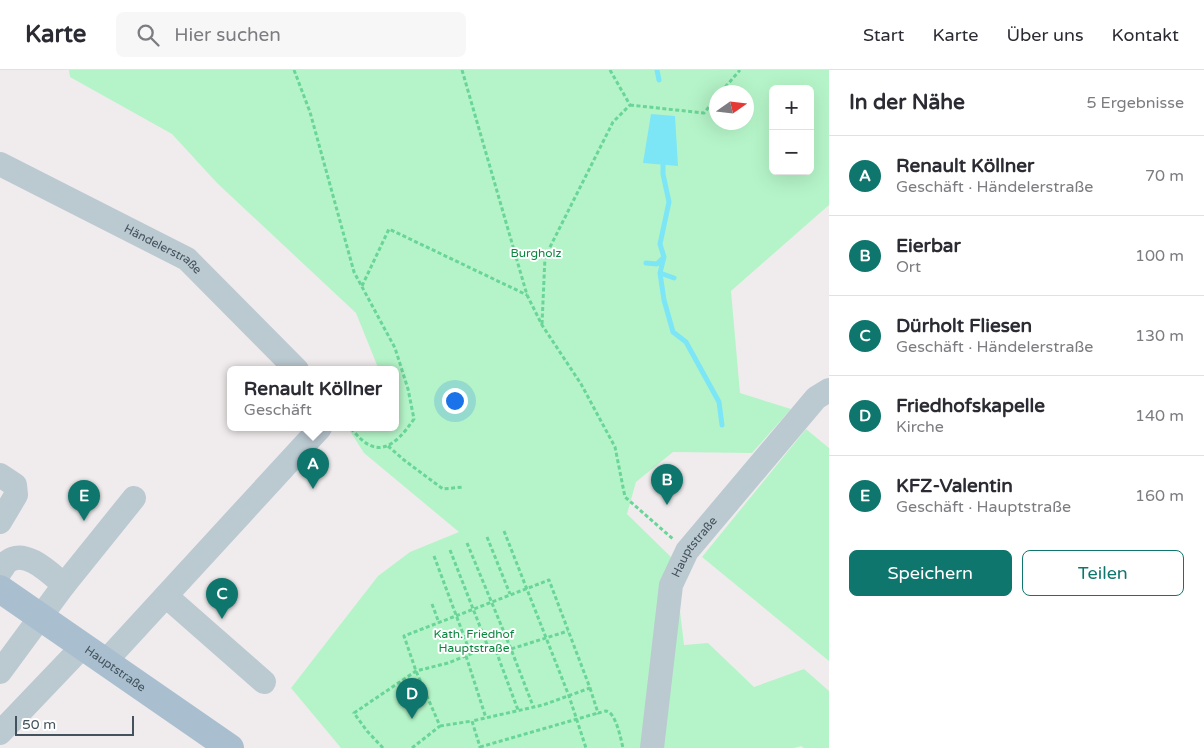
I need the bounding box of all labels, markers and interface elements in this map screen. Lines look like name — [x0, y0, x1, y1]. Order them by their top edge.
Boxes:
search box — [116, 12, 466, 57]
text: Karte — [25, 20, 86, 49]
icon: search — [134, 21, 162, 49]
text: Hier suchen — [174, 24, 281, 46]
text: Start — [863, 24, 904, 46]
text: Karte — [932, 24, 978, 46]
text: Über uns — [1006, 24, 1084, 46]
text: Kontakt — [1112, 24, 1179, 46]
north arrow — [709, 85, 754, 130]
map controls — [769, 85, 814, 175]
button: + — [769, 85, 814, 130]
text: In der Nähe — [849, 90, 965, 115]
text: 5 Ergebnisse — [1086, 93, 1184, 113]
button: − — [769, 130, 814, 175]
text: Renault Köllner — [896, 155, 1034, 177]
text: A — [859, 166, 871, 186]
text: 70 m — [1145, 166, 1184, 186]
text: Geschäft · Händelerstraße — [896, 177, 1093, 197]
street label: Händelerstraße — [122, 221, 205, 277]
text: Eierbar — [896, 235, 961, 257]
park label: Burgholz — [510, 246, 562, 260]
text: B — [859, 246, 871, 266]
text: 100 m — [1135, 246, 1184, 266]
text: Ort — [896, 257, 921, 277]
text: Dürholt Fliesen — [896, 315, 1032, 337]
text: C — [859, 326, 871, 346]
text: 130 m — [1135, 326, 1184, 346]
text: Geschäft · Händelerstraße — [896, 337, 1093, 357]
popup — [227, 366, 399, 431]
text: Renault Köllner — [244, 378, 382, 400]
your location — [442, 388, 468, 414]
text: Friedhofskapelle — [896, 395, 1045, 417]
text: Geschäft — [244, 400, 312, 420]
text: D — [859, 406, 871, 426]
text: 140 m — [1135, 406, 1184, 426]
text: Kirche — [896, 417, 944, 437]
pin: A — [297, 448, 329, 489]
pin: B — [651, 464, 683, 505]
text: KFZ-Valentin — [896, 475, 1013, 497]
pin: E — [68, 480, 100, 521]
text: E — [860, 486, 870, 506]
text: 160 m — [1135, 486, 1184, 506]
text: Geschäft · Hauptstraße — [896, 497, 1071, 517]
street label: Hauptstraße — [669, 514, 720, 579]
button: Speichern — [849, 550, 1012, 596]
button: Teilen — [1022, 550, 1184, 596]
pin: C — [206, 578, 238, 619]
park label: Kath. Friedhof Hauptstraße — [434, 627, 515, 655]
street label: Hauptstraße — [82, 643, 148, 695]
pin: D — [396, 678, 428, 719]
scale bar — [15, 713, 134, 736]
text: 50 m — [22, 716, 56, 733]

